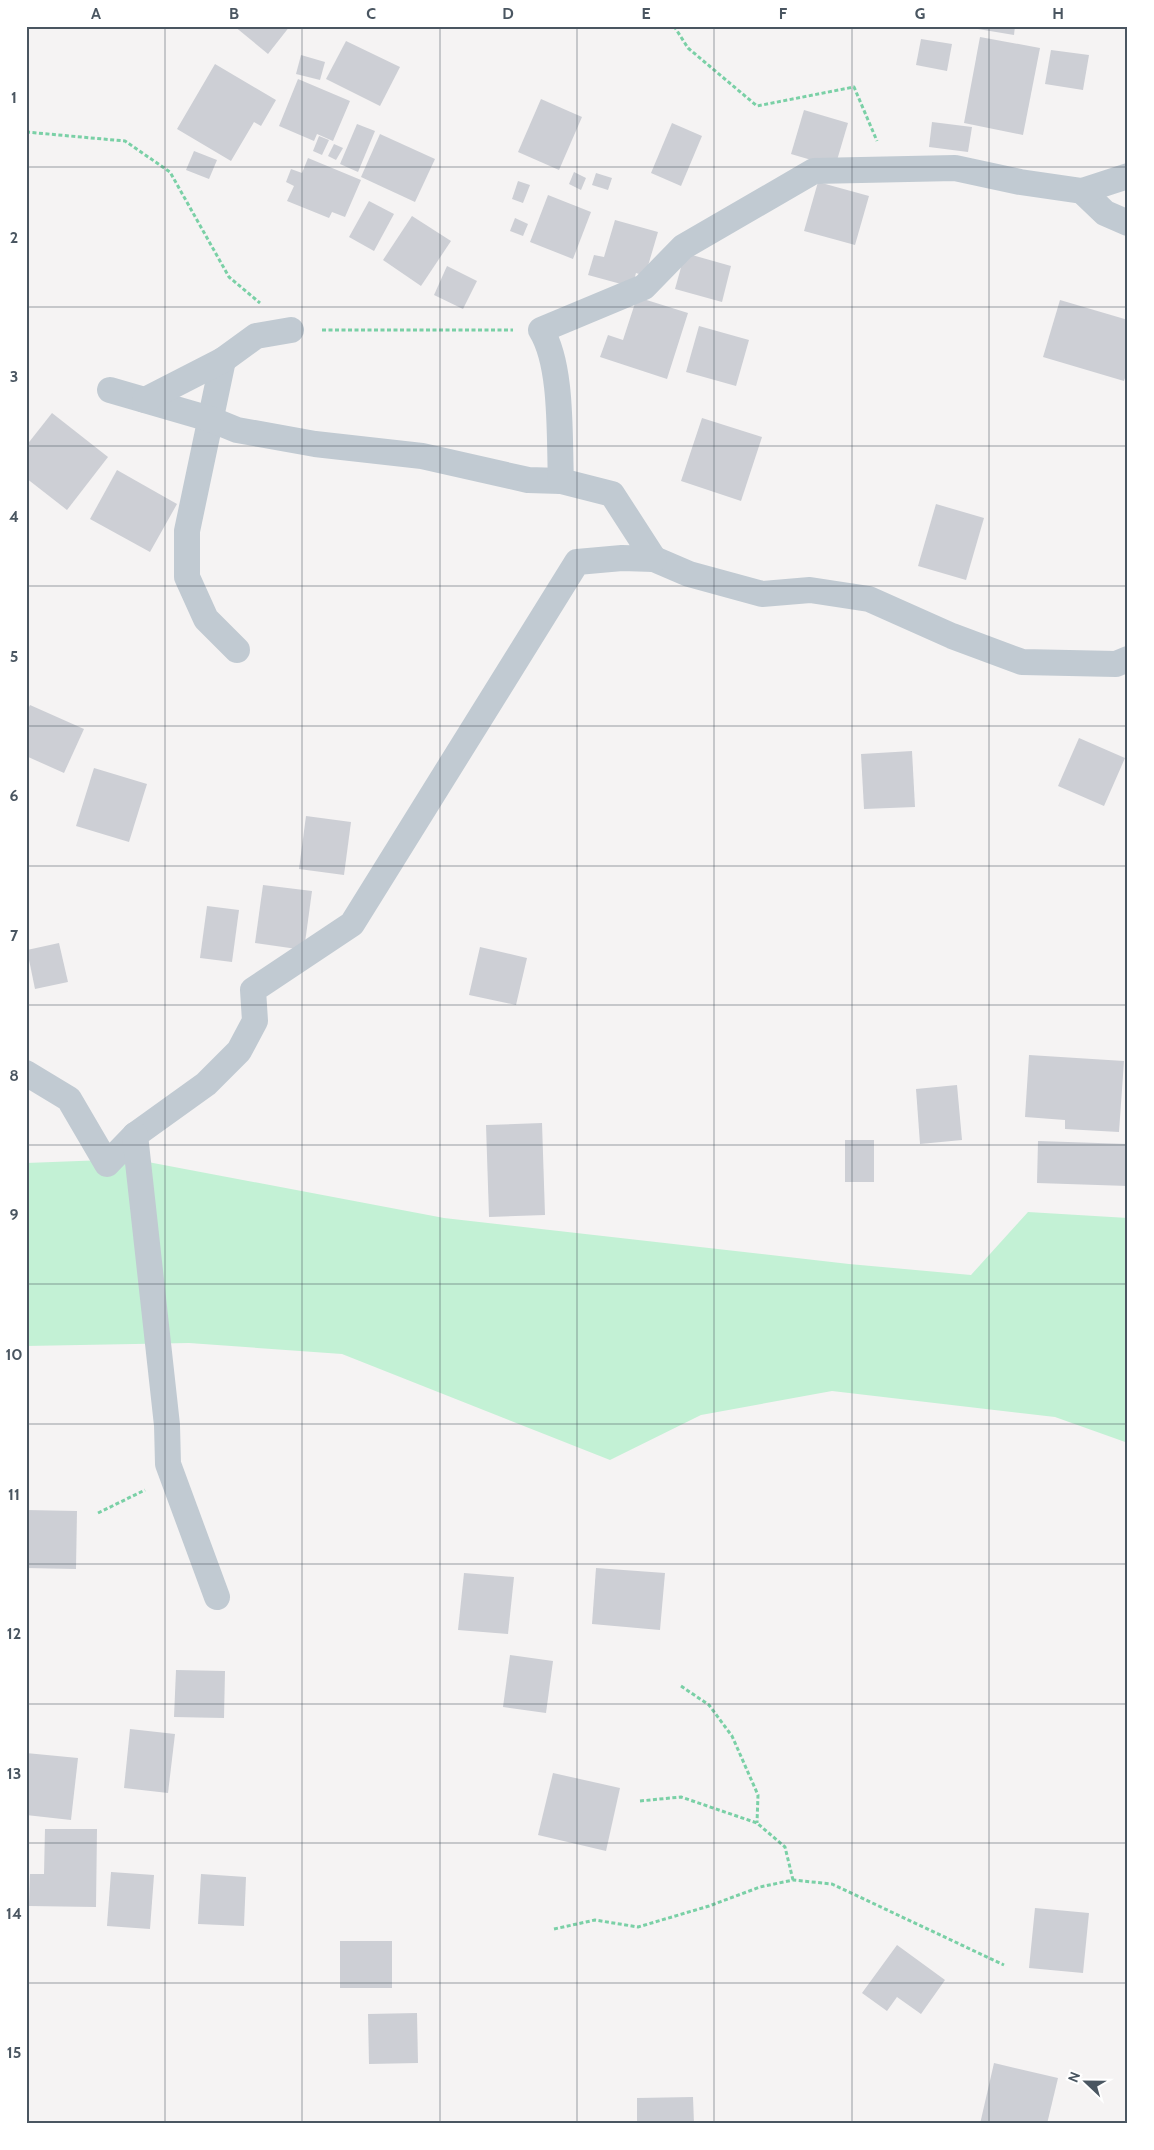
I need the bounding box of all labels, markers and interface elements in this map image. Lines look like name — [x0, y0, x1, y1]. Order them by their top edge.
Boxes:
text: A — [91, 4, 101, 23]
text: B — [229, 4, 239, 23]
text: C — [366, 4, 376, 23]
text: D — [502, 4, 514, 23]
text: E — [641, 4, 651, 23]
text: F — [779, 4, 788, 23]
text: G — [915, 4, 925, 23]
text: H — [1052, 4, 1064, 23]
text: 1 — [11, 88, 17, 107]
text: 2 — [10, 228, 18, 247]
text: 3 — [10, 367, 18, 386]
text: 4 — [9, 507, 19, 526]
text: 5 — [10, 647, 18, 666]
text: 6 — [10, 786, 19, 805]
text: 7 — [10, 926, 19, 945]
text: 8 — [9, 1066, 19, 1085]
text: 9 — [10, 1205, 19, 1224]
text: 10 — [5, 1345, 23, 1364]
text: 11 — [8, 1485, 20, 1504]
text: 12 — [7, 1624, 21, 1643]
text: 13 — [7, 1764, 21, 1783]
text: 14 — [6, 1904, 22, 1923]
text: 15 — [7, 2043, 21, 2062]
north arrow — [1062, 2058, 1112, 2108]
text: N — [1064, 2069, 1084, 2085]

